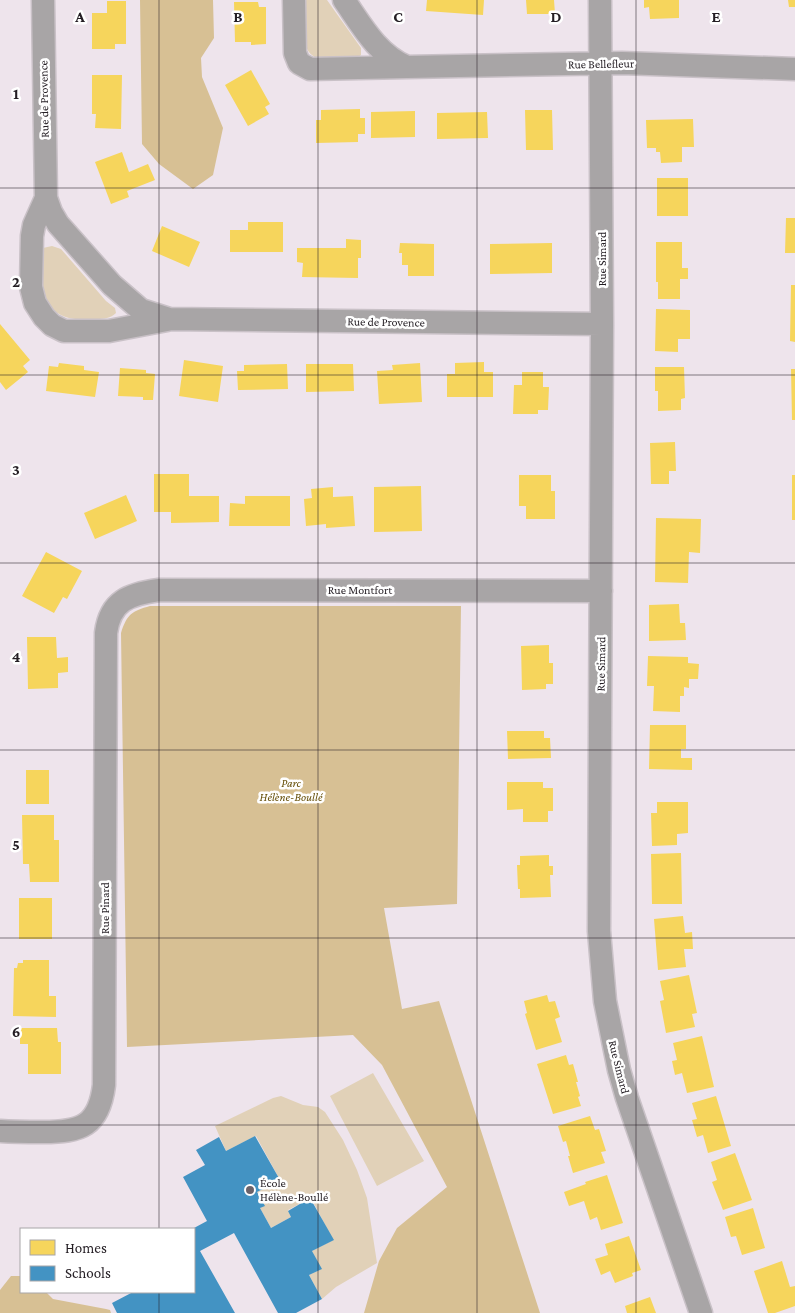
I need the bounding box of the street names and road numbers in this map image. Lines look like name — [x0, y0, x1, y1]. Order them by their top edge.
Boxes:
street label: Rue Bellefleur — [568, 56, 635, 72]
street label: Rue de Provence — [36, 60, 52, 138]
street label: Rue Simard — [595, 231, 609, 286]
street label: Rue de Provence — [347, 314, 425, 330]
street label: Rue Montfort — [328, 583, 393, 597]
street label: Rue Simard — [594, 636, 608, 691]
street label: Rue Pinard — [98, 881, 112, 934]
street label: Rue Simard — [606, 1039, 633, 1096]

